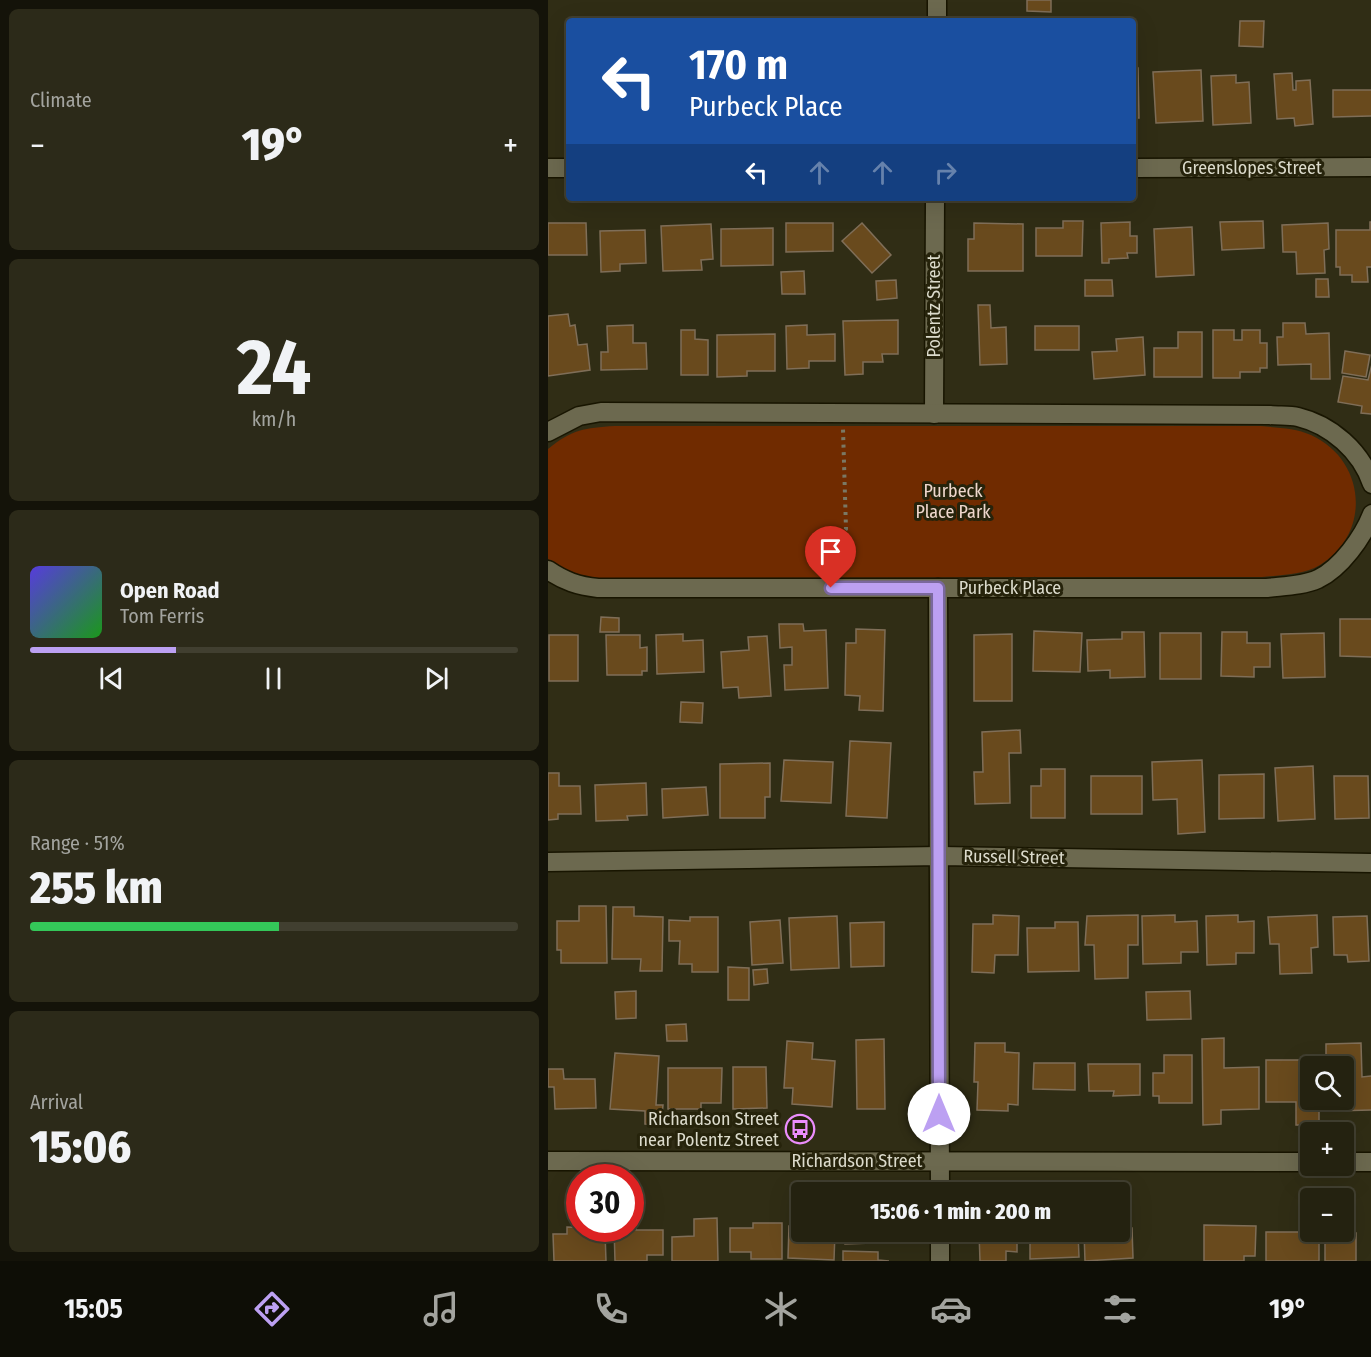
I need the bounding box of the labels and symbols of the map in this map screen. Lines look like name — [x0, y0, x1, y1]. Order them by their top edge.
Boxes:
street label: Greenslopes Street — [1182, 157, 1322, 179]
street label: Polentz Street — [923, 254, 945, 357]
park label: Purbeck Place Park — [915, 480, 991, 523]
pin — [805, 526, 856, 588]
street label: Purbeck Place — [959, 577, 1061, 599]
street label: Russell Street — [963, 845, 1065, 869]
position arrow — [907, 1082, 971, 1146]
place label: Richardson Street near Polentz Street — [639, 1108, 779, 1151]
bus stop icon: Richardson Street near Polentz Street — [784, 1113, 816, 1145]
street label: Richardson Street — [792, 1150, 923, 1172]
speed limit sign: 30 — [566, 1164, 644, 1242]

